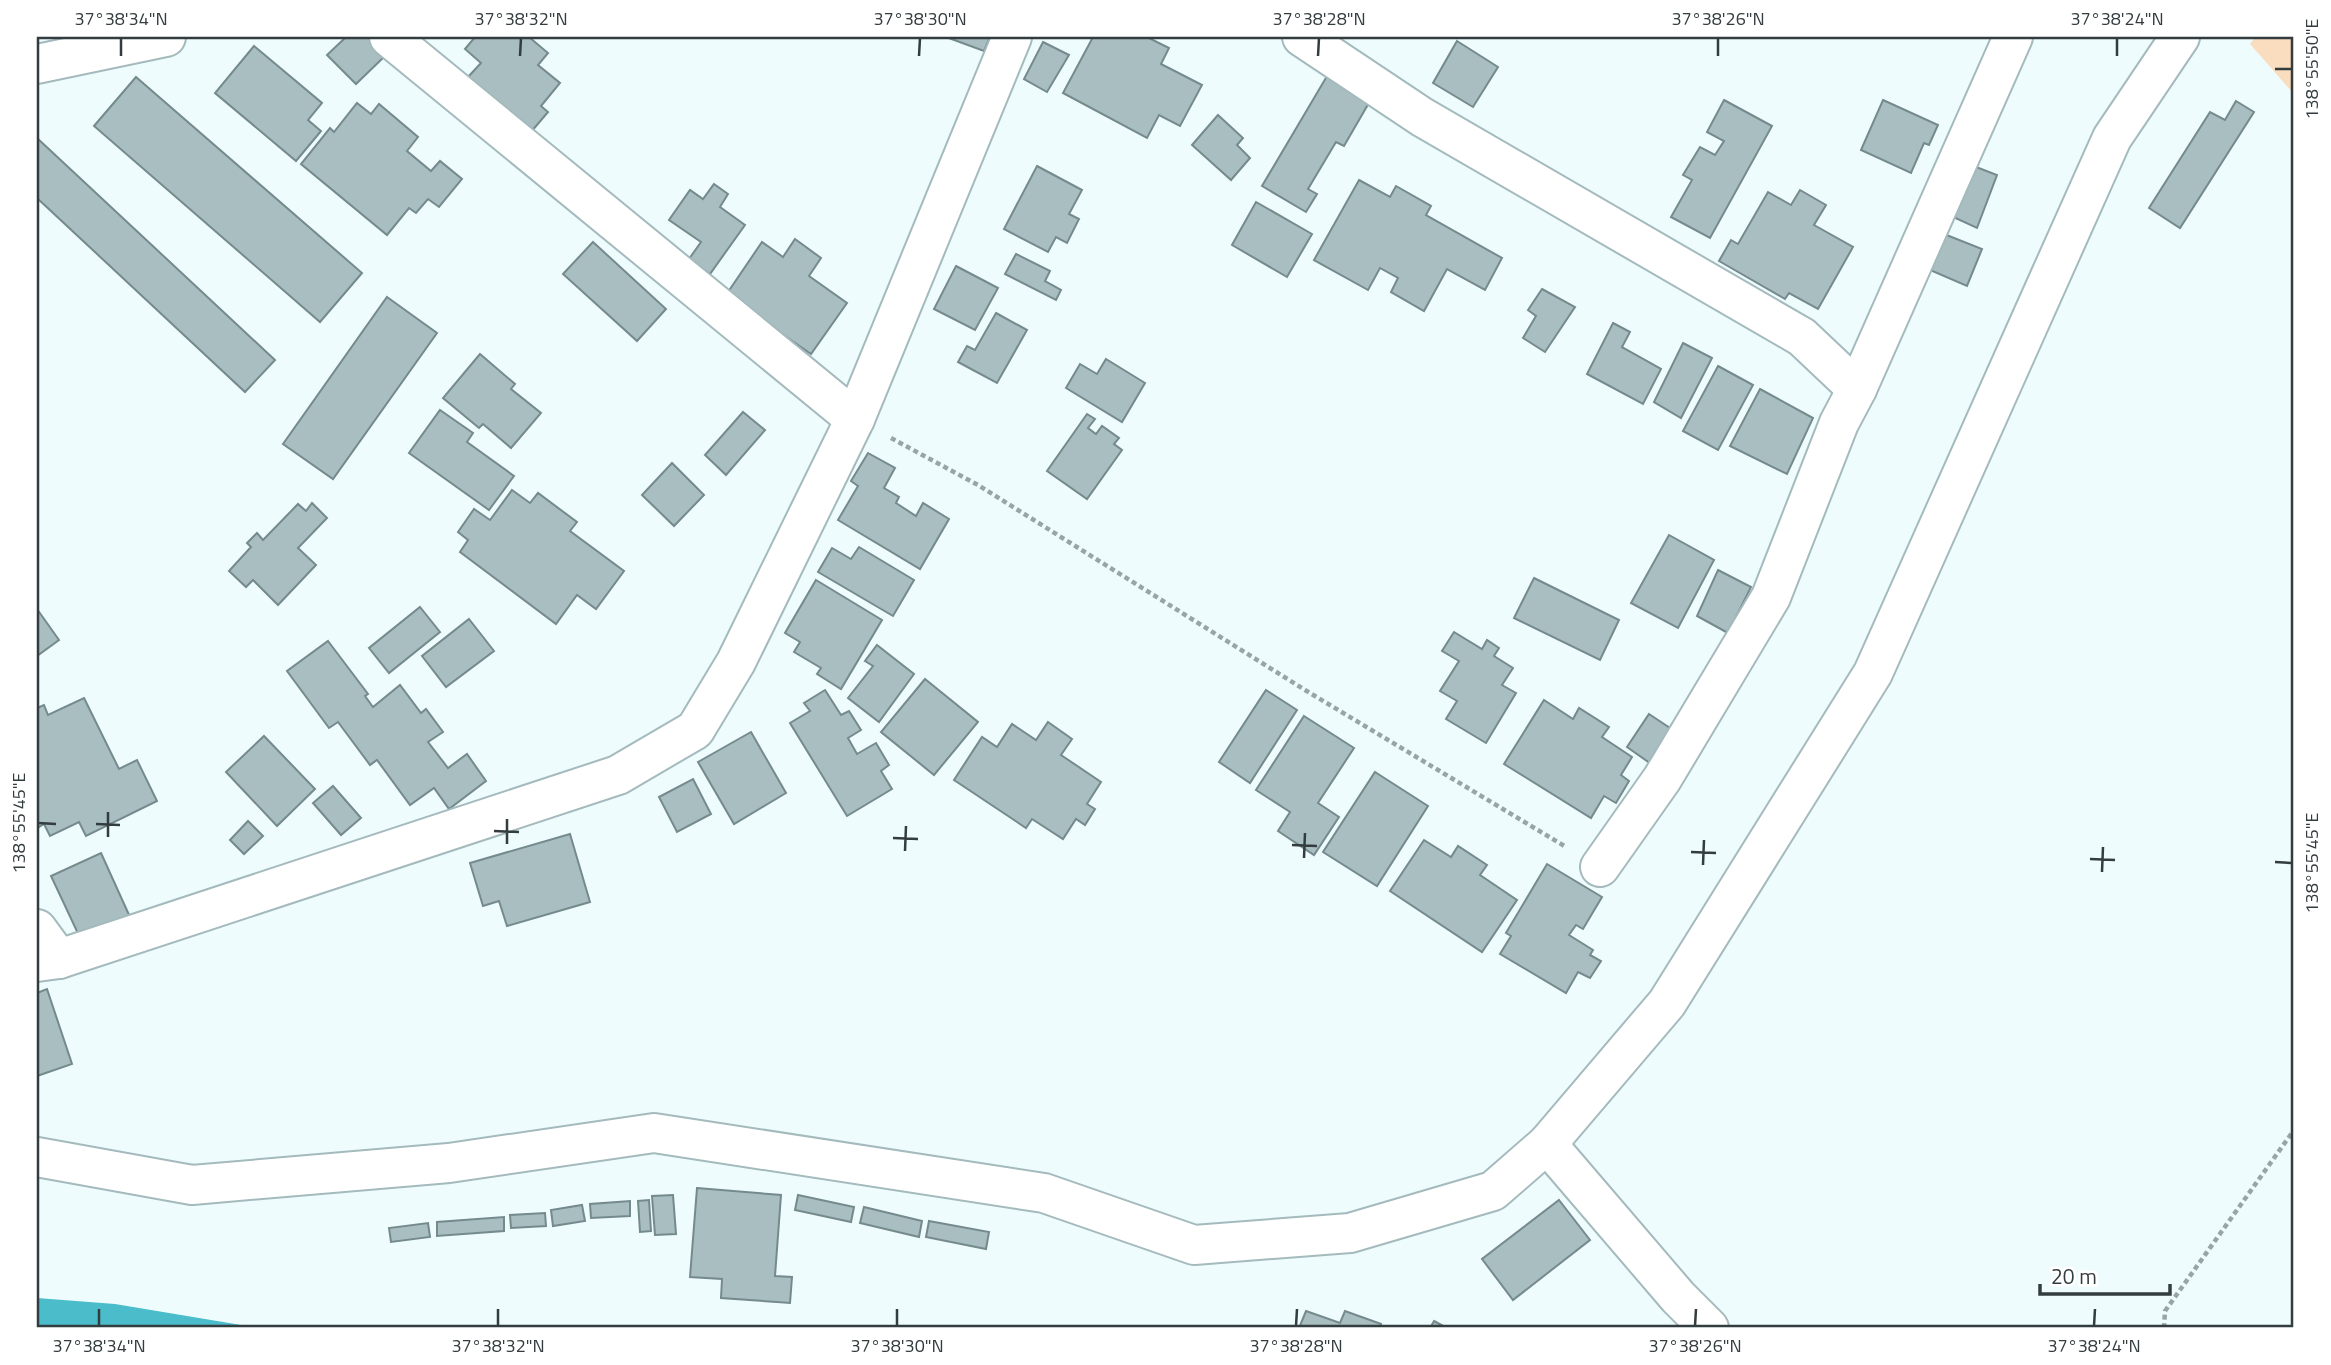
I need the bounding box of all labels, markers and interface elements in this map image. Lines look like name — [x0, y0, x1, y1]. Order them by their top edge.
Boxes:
text: 37°38'34"N — [74, 5, 168, 32]
text: 37°38'32"N — [474, 5, 568, 32]
text: 37°38'30"N — [873, 5, 967, 32]
text: 37°38'28"N — [1272, 5, 1366, 32]
text: 37°38'26"N — [1671, 5, 1765, 32]
text: 37°38'24"N — [2070, 5, 2164, 32]
text: 138°55'50"E — [2298, 18, 2325, 120]
text: 138°55'45"E — [5, 772, 32, 874]
text: 138°55'45"E — [2298, 812, 2325, 914]
scale bar — [2040, 1253, 2170, 1297]
text: 20 m — [2051, 1260, 2097, 1292]
text: 37°38'34"N — [52, 1332, 146, 1359]
text: 37°38'32"N — [451, 1332, 545, 1359]
text: 37°38'30"N — [850, 1332, 944, 1359]
text: 37°38'28"N — [1249, 1332, 1343, 1359]
text: 37°38'26"N — [1648, 1332, 1742, 1359]
text: 37°38'24"N — [2047, 1332, 2141, 1359]

